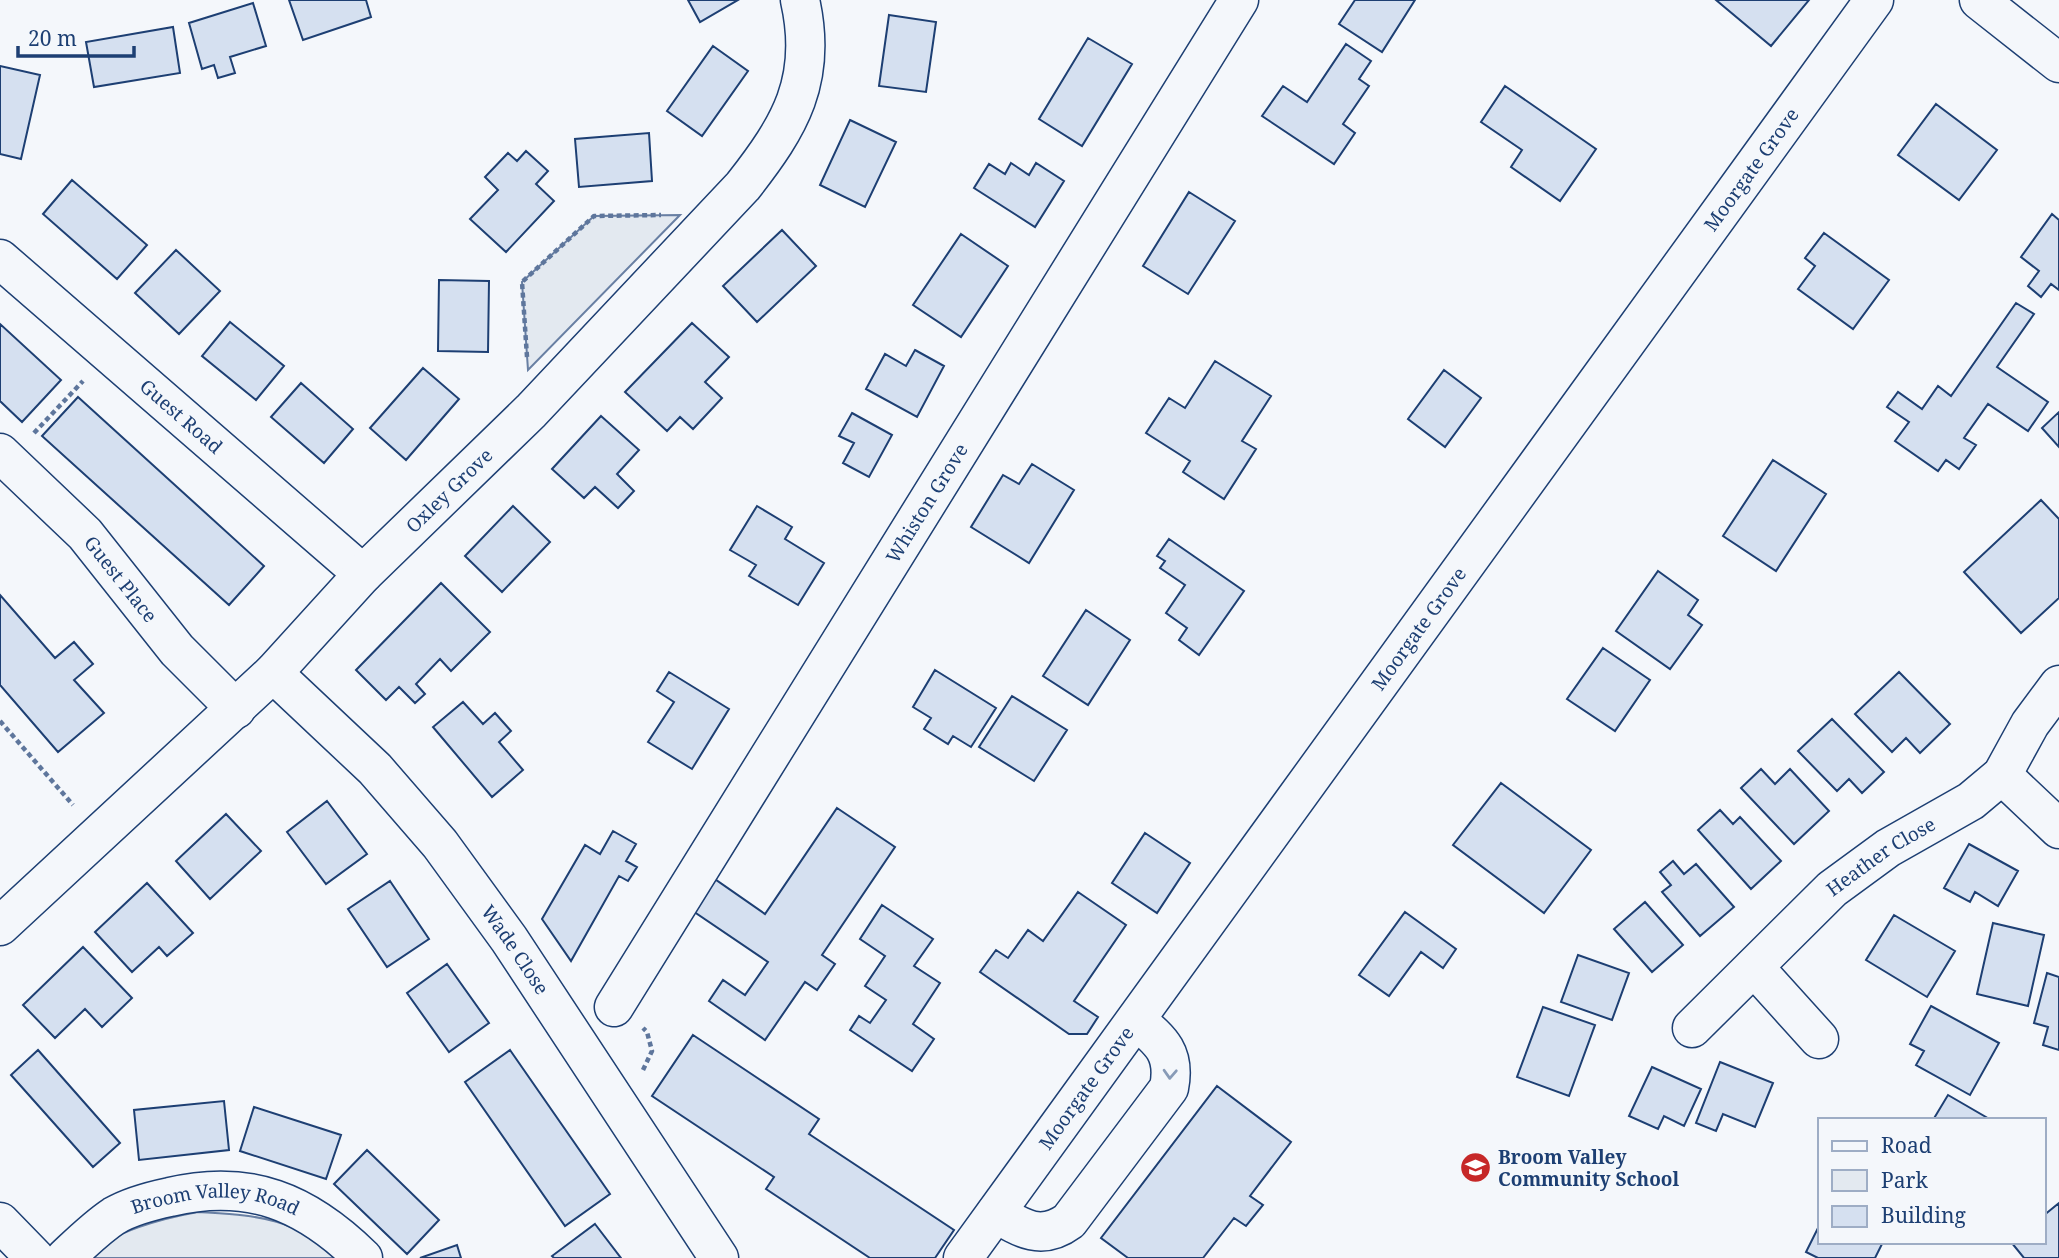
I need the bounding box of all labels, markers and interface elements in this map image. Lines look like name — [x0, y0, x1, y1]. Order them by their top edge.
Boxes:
scale bar — [18, 14, 133, 58]
text: 20 m — [28, 24, 77, 52]
street label: Moorgate Grove — [1698, 103, 1805, 236]
street label: Guest Road — [134, 373, 229, 460]
street label: Whiston Grove — [880, 438, 974, 568]
street label: Oxley Grove — [400, 442, 498, 539]
street label: Guest Place — [78, 530, 163, 628]
street label: Moorgate Grove — [1365, 562, 1472, 696]
street label: Heather Close — [1821, 811, 1940, 902]
street label: Wade Close — [475, 899, 555, 1000]
street label: Moorgate Grove — [1033, 1021, 1140, 1155]
one-way arrow — [1163, 1069, 1178, 1080]
legend — [1818, 1118, 2045, 1244]
text: Road — [1881, 1131, 1932, 1159]
place label: Broom Valley Community School — [1498, 1144, 1680, 1192]
school or university icon: Broom Valley Community School — [1458, 1151, 1492, 1185]
text: Park — [1881, 1166, 1928, 1194]
text: Broom Valley Road — [127, 1178, 304, 1221]
text: Building — [1881, 1201, 1966, 1229]
street label: Broom Valley Road — [128, 1202, 300, 1224]

